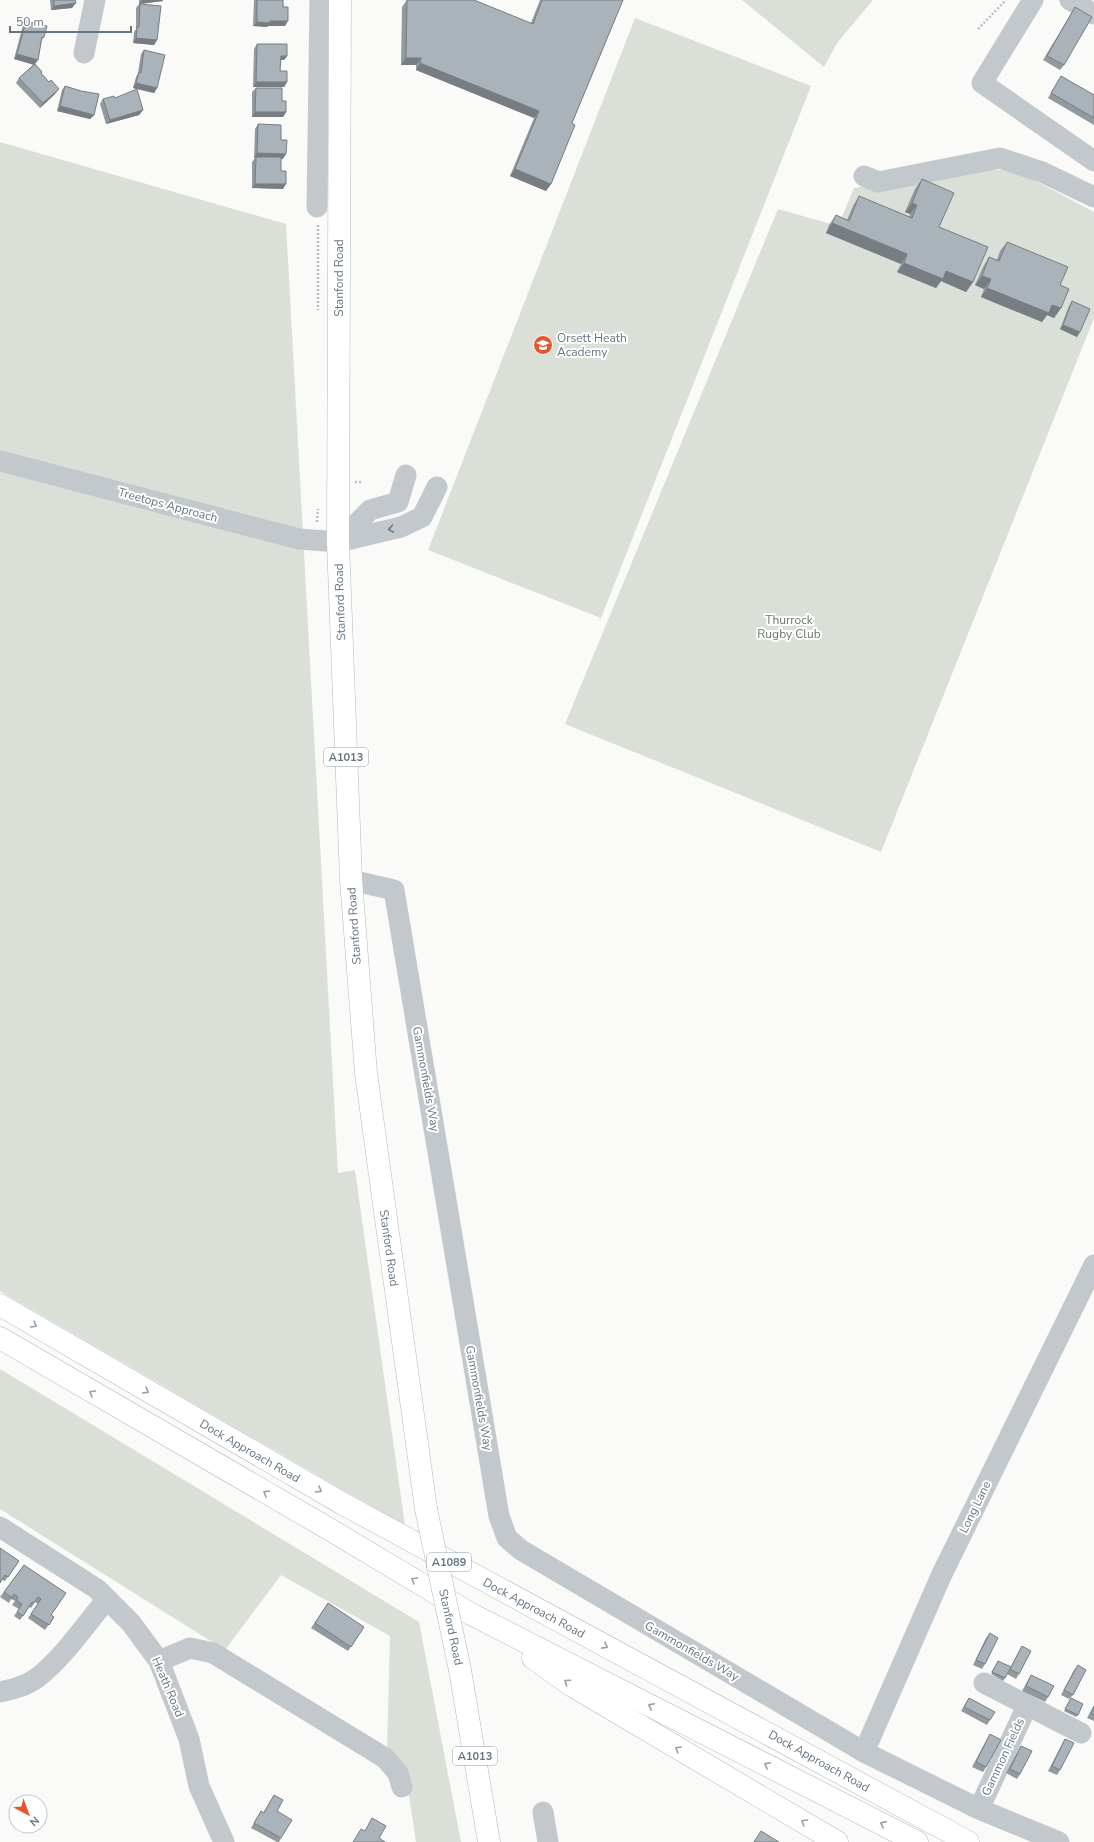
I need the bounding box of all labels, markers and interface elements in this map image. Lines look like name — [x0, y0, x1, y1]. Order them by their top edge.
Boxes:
scale bar — [10, 8, 131, 34]
text: 50 m — [16, 14, 44, 30]
street label: Stanford Road — [331, 239, 347, 317]
place label: Orsett Heath Academy — [557, 330, 627, 360]
school or university icon: Orsett Heath Academy — [532, 334, 554, 356]
street label: Treetops Approach — [117, 484, 219, 526]
one-way arrow — [388, 524, 394, 533]
street label: Stanford Road — [331, 563, 349, 641]
park label: Thurrock Rugby Club — [757, 612, 821, 642]
road number: A1013 — [324, 748, 368, 766]
street label: Stanford Road — [343, 887, 365, 965]
street label: Gammonfields Way — [409, 1025, 443, 1134]
street label: Stanford Road — [376, 1209, 402, 1287]
one-way arrow — [29, 1320, 36, 1328]
street label: Gammonfields Way — [462, 1344, 496, 1453]
one-way arrow — [142, 1386, 149, 1393]
one-way arrow — [89, 1390, 96, 1397]
street label: Dock Approach Road — [197, 1416, 303, 1486]
street label: Long Lane — [956, 1478, 994, 1536]
one-way arrow — [315, 1486, 322, 1493]
one-way arrow — [262, 1490, 270, 1497]
road number: A1089 — [427, 1553, 471, 1571]
street label: Dock Approach Road — [480, 1574, 588, 1642]
one-way arrow — [411, 1577, 418, 1584]
street label: Stanford Road — [435, 1587, 467, 1667]
street label: Gammonfields Way — [642, 1617, 743, 1685]
one-way arrow — [601, 1642, 608, 1649]
street label: Heath Road — [148, 1654, 188, 1720]
one-way arrow — [564, 1680, 571, 1687]
one-way arrow — [648, 1703, 655, 1711]
street label: Gammon Fields — [978, 1715, 1028, 1799]
street label: Dock Approach Road — [765, 1726, 873, 1796]
one-way arrow — [675, 1746, 682, 1753]
road number: A1013 — [453, 1747, 497, 1765]
one-way arrow — [764, 1762, 771, 1770]
north arrow — [8, 1794, 48, 1834]
text: N — [26, 1813, 42, 1830]
one-way arrow — [801, 1820, 808, 1827]
one-way arrow — [879, 1821, 887, 1829]

